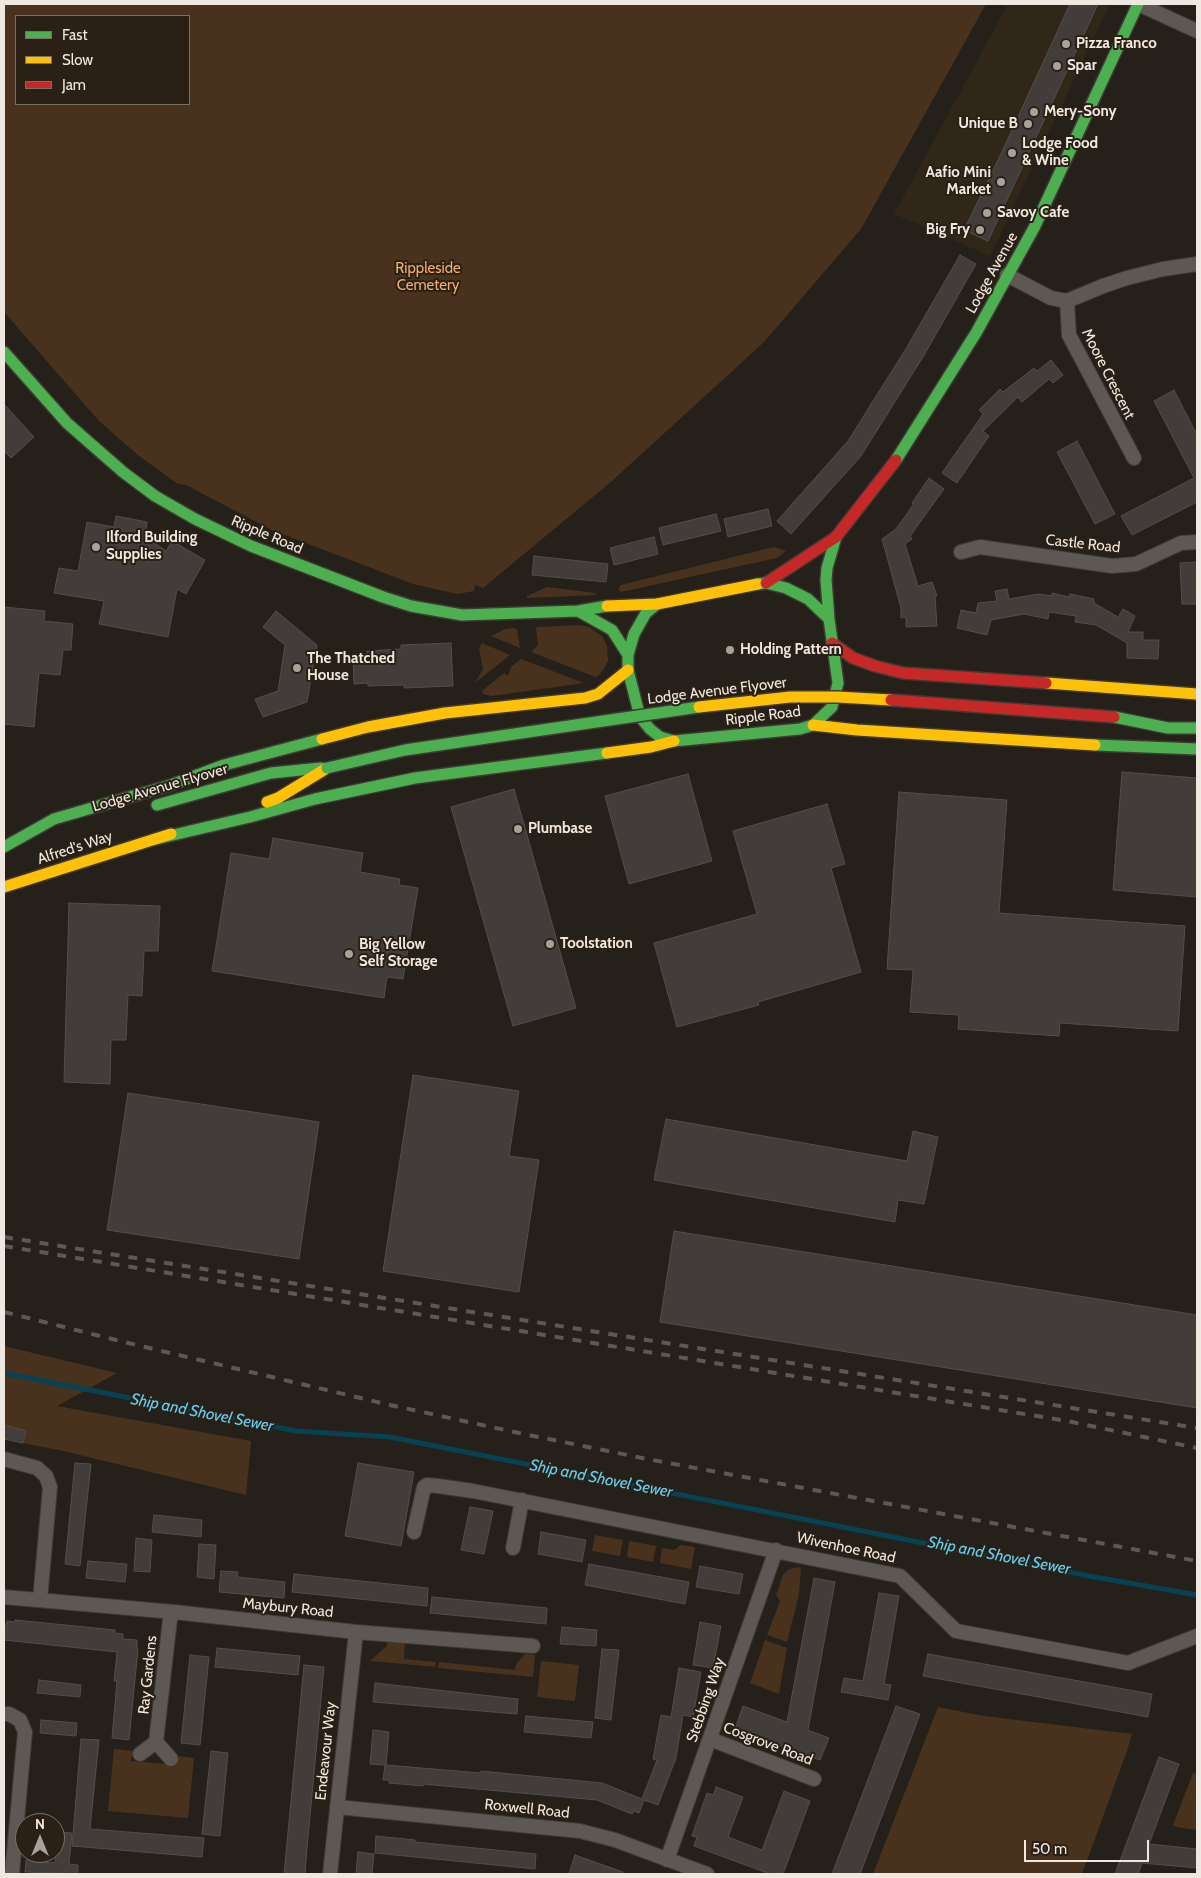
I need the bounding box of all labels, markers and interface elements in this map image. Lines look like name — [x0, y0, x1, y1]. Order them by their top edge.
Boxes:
legend — [15, 15, 190, 105]
text: Fast — [62, 26, 87, 44]
place label: Pizza Franco — [1076, 35, 1157, 53]
marker: Pizza Franco — [1060, 38, 1072, 50]
text: Slow — [62, 51, 93, 69]
place label: Spar — [1067, 57, 1097, 75]
marker: Spar — [1051, 60, 1063, 72]
text: Jam — [62, 76, 86, 94]
place label: Mery-Sony — [1044, 103, 1117, 121]
marker: Mery-Sony — [1028, 106, 1040, 118]
place label: Unique B — [958, 115, 1018, 133]
marker: Unique B — [1022, 118, 1034, 130]
place label: Lodge Food & Wine — [1022, 135, 1098, 170]
marker: Lodge Food & Wine — [1006, 147, 1018, 159]
place label: Aafio Mini Market — [926, 164, 991, 199]
marker: Aafio Mini Market — [995, 176, 1007, 188]
place label: Savoy Cafe — [997, 204, 1069, 222]
marker: Savoy Cafe — [981, 207, 993, 219]
place label: Big Fry — [926, 221, 970, 239]
marker: Big Fry — [974, 224, 986, 236]
street label: Lodge Avenue — [962, 229, 1022, 317]
park label: Rippleside Cemetery — [395, 260, 461, 295]
street label: Moore Crescent — [1077, 326, 1139, 422]
street label: Ripple Road — [229, 512, 305, 558]
place label: Ilford Building Supplies — [106, 529, 197, 564]
street label: Castle Road — [1045, 531, 1121, 557]
marker: Ilford Building Supplies — [90, 541, 102, 553]
place label: Holding Pattern — [740, 641, 842, 659]
marker: Holding Pattern — [724, 644, 736, 656]
place label: The Thatched House — [307, 650, 395, 685]
marker: The Thatched House — [291, 662, 303, 674]
street label: Lodge Avenue Flyover — [646, 674, 788, 708]
street label: Ripple Road — [724, 702, 802, 730]
street label: Lodge Avenue Flyover — [90, 760, 230, 816]
place label: Plumbase — [528, 820, 592, 838]
marker: Plumbase — [512, 823, 524, 835]
street label: Alfred's Way — [35, 827, 115, 869]
place label: Toolstation — [560, 935, 633, 953]
place label: Big Yellow Self Storage — [359, 936, 438, 971]
marker: Toolstation — [544, 938, 556, 950]
marker: Big Yellow Self Storage — [343, 948, 355, 960]
water label: Ship and Shovel Sewer — [129, 1390, 275, 1436]
water label: Ship and Shovel Sewer — [528, 1456, 674, 1502]
street label: Wivenhoe Road — [795, 1529, 897, 1567]
water label: Ship and Shovel Sewer — [926, 1533, 1072, 1579]
street label: Maybury Road — [242, 1594, 334, 1622]
street label: Ray Gardens — [135, 1635, 161, 1715]
street label: Stebbing Way — [683, 1655, 729, 1745]
street label: Endeavour Way — [312, 1701, 340, 1801]
street label: Cosgrove Road — [721, 1719, 815, 1769]
street label: Roxwell Road — [484, 1796, 570, 1822]
north arrow — [15, 1813, 65, 1863]
text: N — [35, 1815, 45, 1833]
scale bar — [1026, 1830, 1151, 1862]
text: 50 m — [1032, 1840, 1067, 1858]

